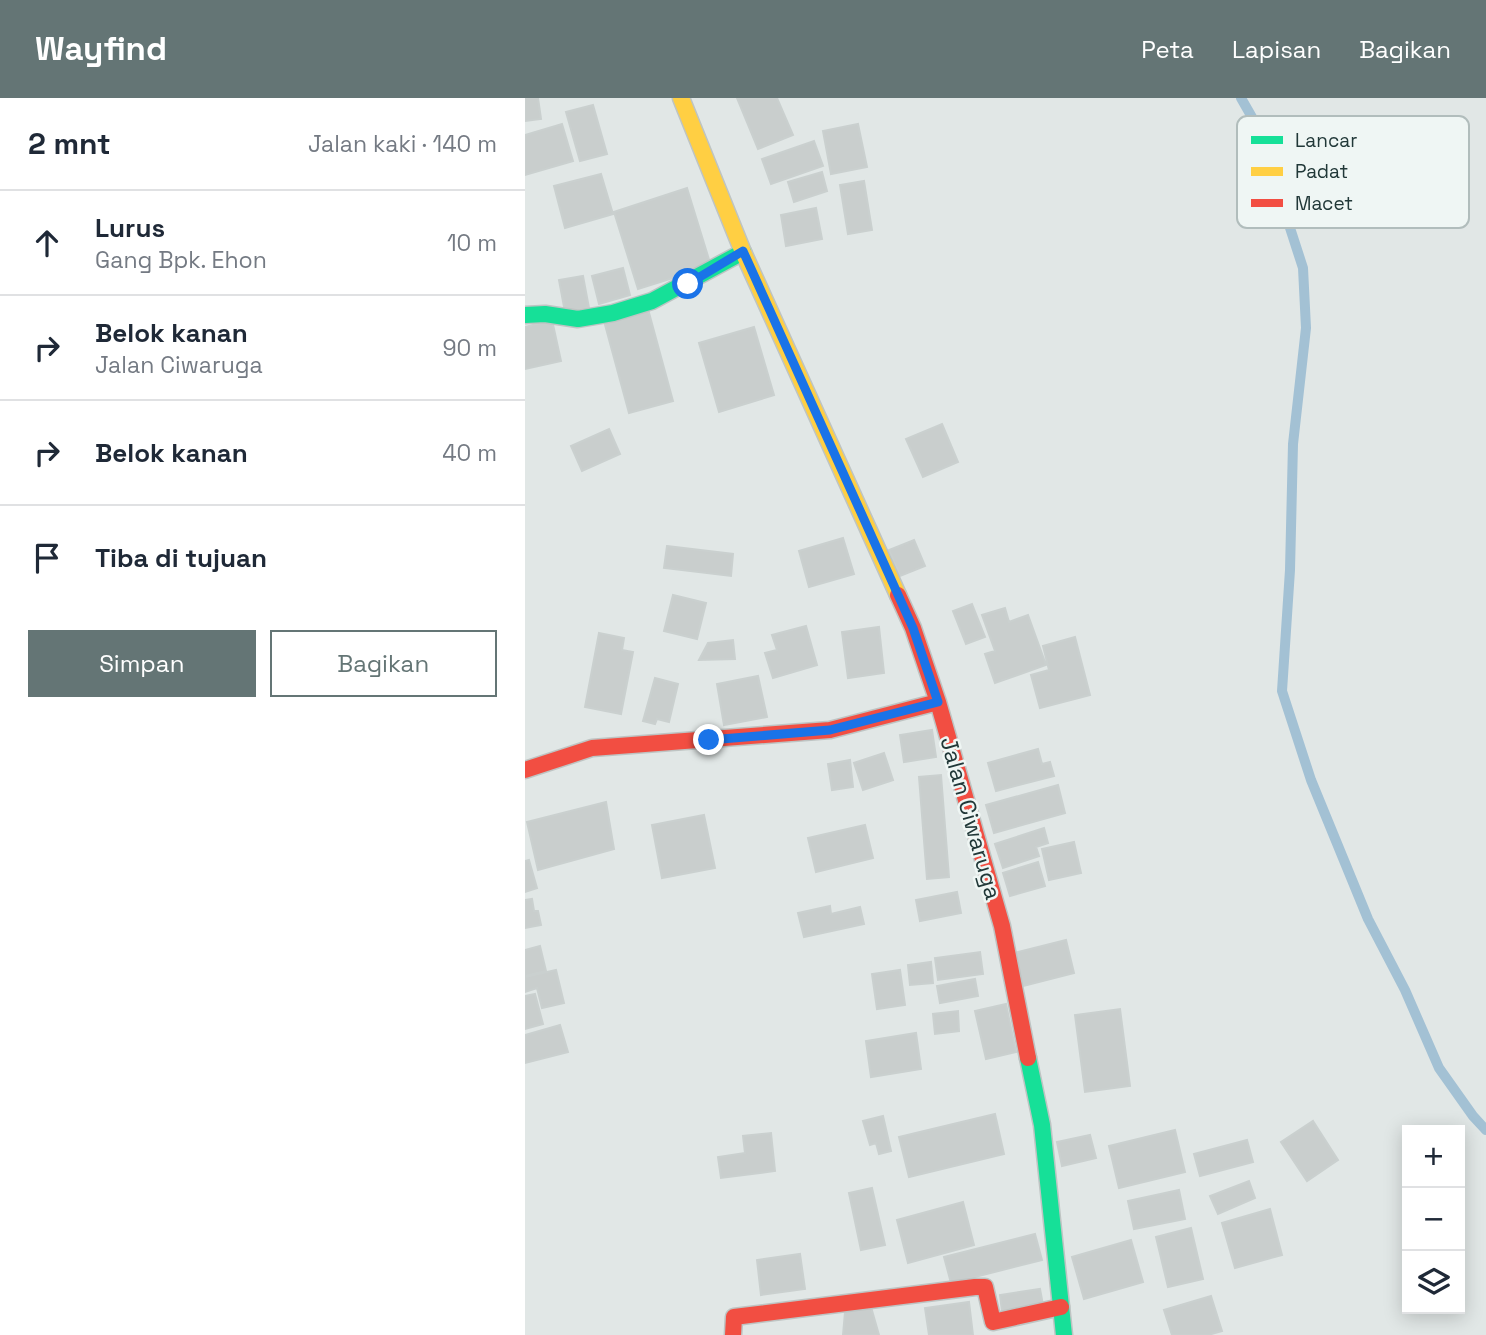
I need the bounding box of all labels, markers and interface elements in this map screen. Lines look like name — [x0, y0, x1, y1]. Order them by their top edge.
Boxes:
text: Wayfind — [35, 28, 167, 70]
text: Peta — [1141, 34, 1194, 65]
text: Lapisan — [1232, 34, 1321, 65]
text: Bagikan — [1359, 34, 1451, 65]
legend — [1237, 116, 1469, 228]
text: 2 mnt — [28, 124, 111, 163]
text: Lancar — [1295, 128, 1357, 153]
text: Jalan kaki · 140 m — [308, 129, 497, 159]
text: Padat — [1295, 159, 1348, 184]
text: Macet — [1295, 191, 1353, 216]
text: Lurus — [95, 211, 165, 245]
icon: ahead — [28, 224, 66, 262]
text: 10 m — [447, 228, 497, 258]
text: Gang Bpk. Ehon — [95, 245, 267, 275]
route start — [672, 268, 703, 299]
text: Belok kanan — [95, 316, 248, 350]
icon: right — [28, 329, 66, 367]
text: 90 m — [442, 333, 497, 363]
text: Jalan Ciwaruga — [95, 350, 263, 380]
icon: right — [28, 434, 66, 472]
text: Belok kanan — [95, 436, 248, 470]
text: 40 m — [442, 438, 497, 468]
icon: arrive — [28, 539, 66, 577]
text: Tiba di tujuan — [95, 541, 267, 575]
button: Simpan — [28, 630, 256, 697]
button: Bagikan — [270, 630, 497, 697]
route end — [693, 724, 724, 755]
street label: Jalan Ciwaruga — [933, 733, 1009, 903]
map controls — [1402, 1125, 1465, 1314]
button: + — [1402, 1125, 1465, 1188]
button: − — [1402, 1188, 1465, 1251]
button: layers — [1402, 1251, 1465, 1314]

